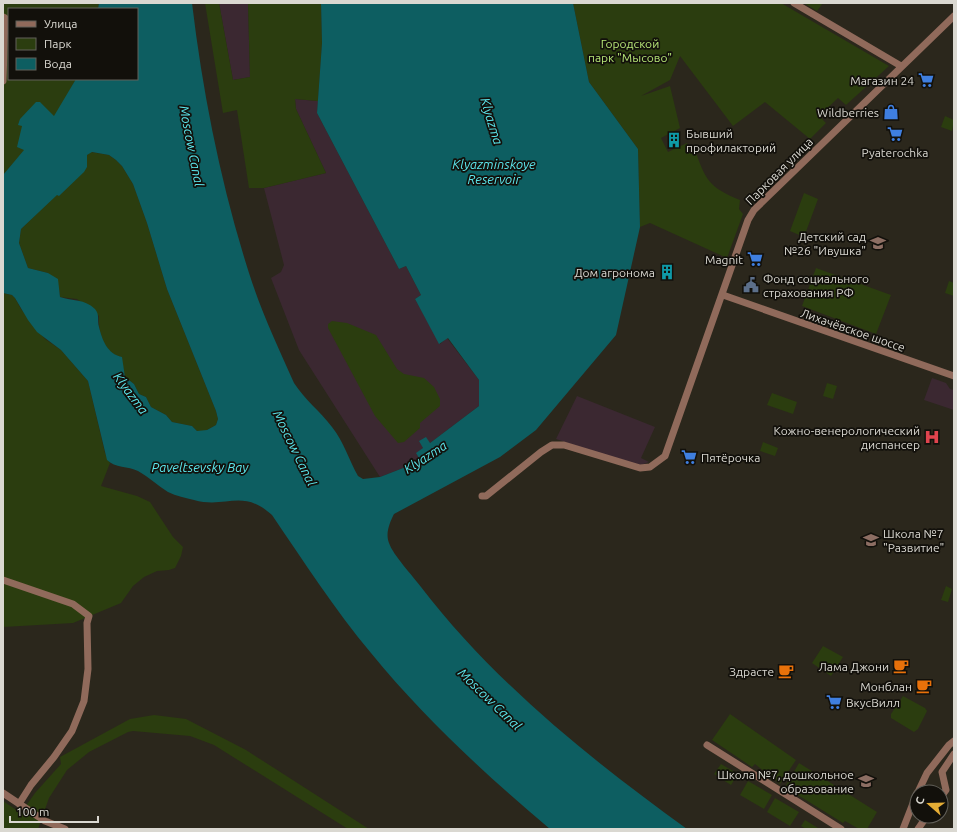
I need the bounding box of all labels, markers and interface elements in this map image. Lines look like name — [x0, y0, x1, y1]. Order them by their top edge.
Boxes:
legend — [8, 8, 138, 80]
text: Улица — [44, 17, 77, 30]
text: Парк — [44, 37, 72, 50]
park label: Городской парк "Мысово" — [588, 37, 672, 64]
text: Вода — [44, 57, 72, 70]
supermarket icon: Магазин 24 — [917, 71, 935, 89]
place label: Магазин 24 — [850, 74, 914, 87]
water label: Klyazma — [478, 96, 506, 146]
shop icon: Wildberries — [882, 103, 900, 121]
water label: Moscow Canal — [177, 104, 207, 188]
place label: Wildberries — [817, 106, 879, 119]
supermarket icon: Pyaterochka — [886, 125, 904, 143]
place label: Бывший профилакторий — [686, 127, 776, 154]
building icon: Бывший профилакторий — [665, 131, 683, 149]
street label: Парковая улица — [743, 135, 815, 207]
place label: Pyaterochka — [862, 146, 928, 159]
water label: Klyazminskoye Reservoir — [452, 157, 536, 186]
place label: Детский сад №26 "Ивушка" — [784, 230, 866, 257]
school or university icon: Детский сад №26 "Ивушка" — [869, 234, 887, 252]
supermarket icon: Magnit — [746, 250, 764, 268]
place label: Magnit — [705, 253, 743, 266]
building icon: Дом агронома — [658, 263, 676, 281]
place label: Дом агронома — [574, 266, 655, 279]
place label: Фонд социального страхования РФ — [763, 272, 869, 299]
public building icon: Фонд социального страхования РФ — [742, 276, 760, 294]
street label: Лихачёвское шоссе — [799, 306, 907, 354]
water label: Klyazma — [111, 369, 151, 417]
water label: Moscow Canal — [271, 408, 319, 488]
place label: Кожно-венерологический диспансер — [774, 424, 920, 451]
hospital icon: Кожно-венерологический диспансер — [923, 428, 941, 446]
water label: Klyazma — [401, 438, 449, 476]
supermarket icon: Пятёрочка — [680, 448, 698, 466]
place label: Пятёрочка — [701, 451, 760, 464]
water label: Paveltsevsky Bay — [152, 460, 249, 474]
place label: Школа №7 "Развитие" — [883, 527, 944, 554]
school or university icon: Школа №7 "Развитие" — [862, 531, 880, 549]
cafe icon: Лама Джони — [892, 657, 910, 675]
place label: Лама Джони — [818, 660, 889, 673]
cafe icon: Здрасте — [777, 662, 795, 680]
water label: Moscow Canal — [456, 665, 525, 733]
place label: Здрасте — [729, 665, 774, 678]
cafe icon: Монблан — [915, 677, 933, 695]
place label: Монблан — [860, 680, 912, 693]
supermarket icon: ВкусВилл — [825, 693, 843, 711]
place label: ВкусВилл — [846, 696, 900, 709]
place label: Школа №7, дошкольное образование — [717, 768, 854, 795]
school or university icon: Школа №7, дошкольное образование — [857, 772, 875, 790]
north arrow — [909, 784, 949, 824]
text: С — [913, 795, 926, 806]
scale bar — [10, 798, 98, 824]
text: 100 m — [16, 805, 49, 818]

